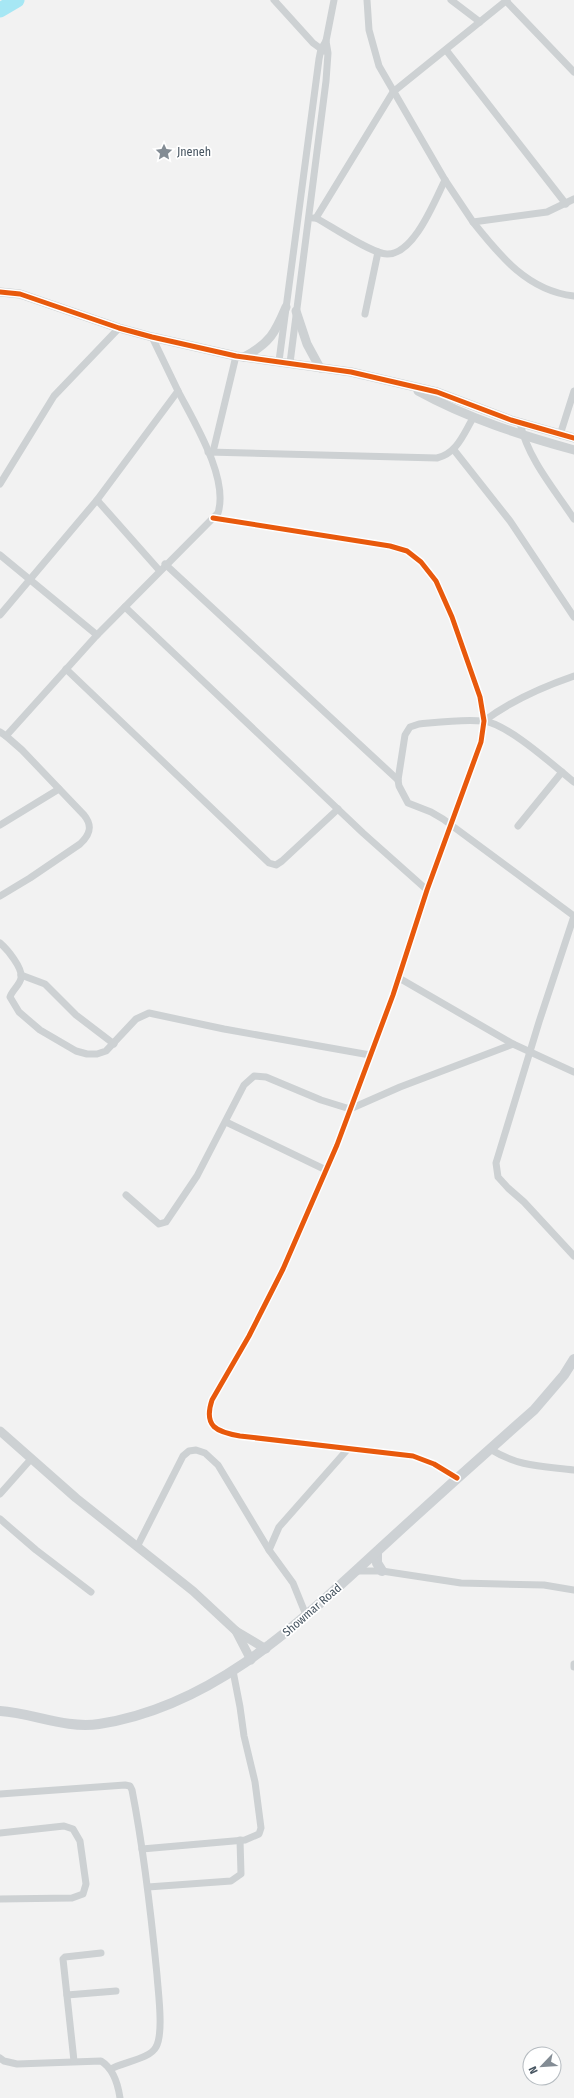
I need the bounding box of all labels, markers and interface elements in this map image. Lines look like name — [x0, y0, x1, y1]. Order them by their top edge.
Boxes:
place icon: Jneneh — [154, 142, 174, 162]
place label: Jneneh — [177, 145, 211, 159]
street label: Showmar Road — [280, 1581, 344, 1639]
north arrow — [522, 2046, 562, 2086]
text: N — [526, 2064, 541, 2076]

